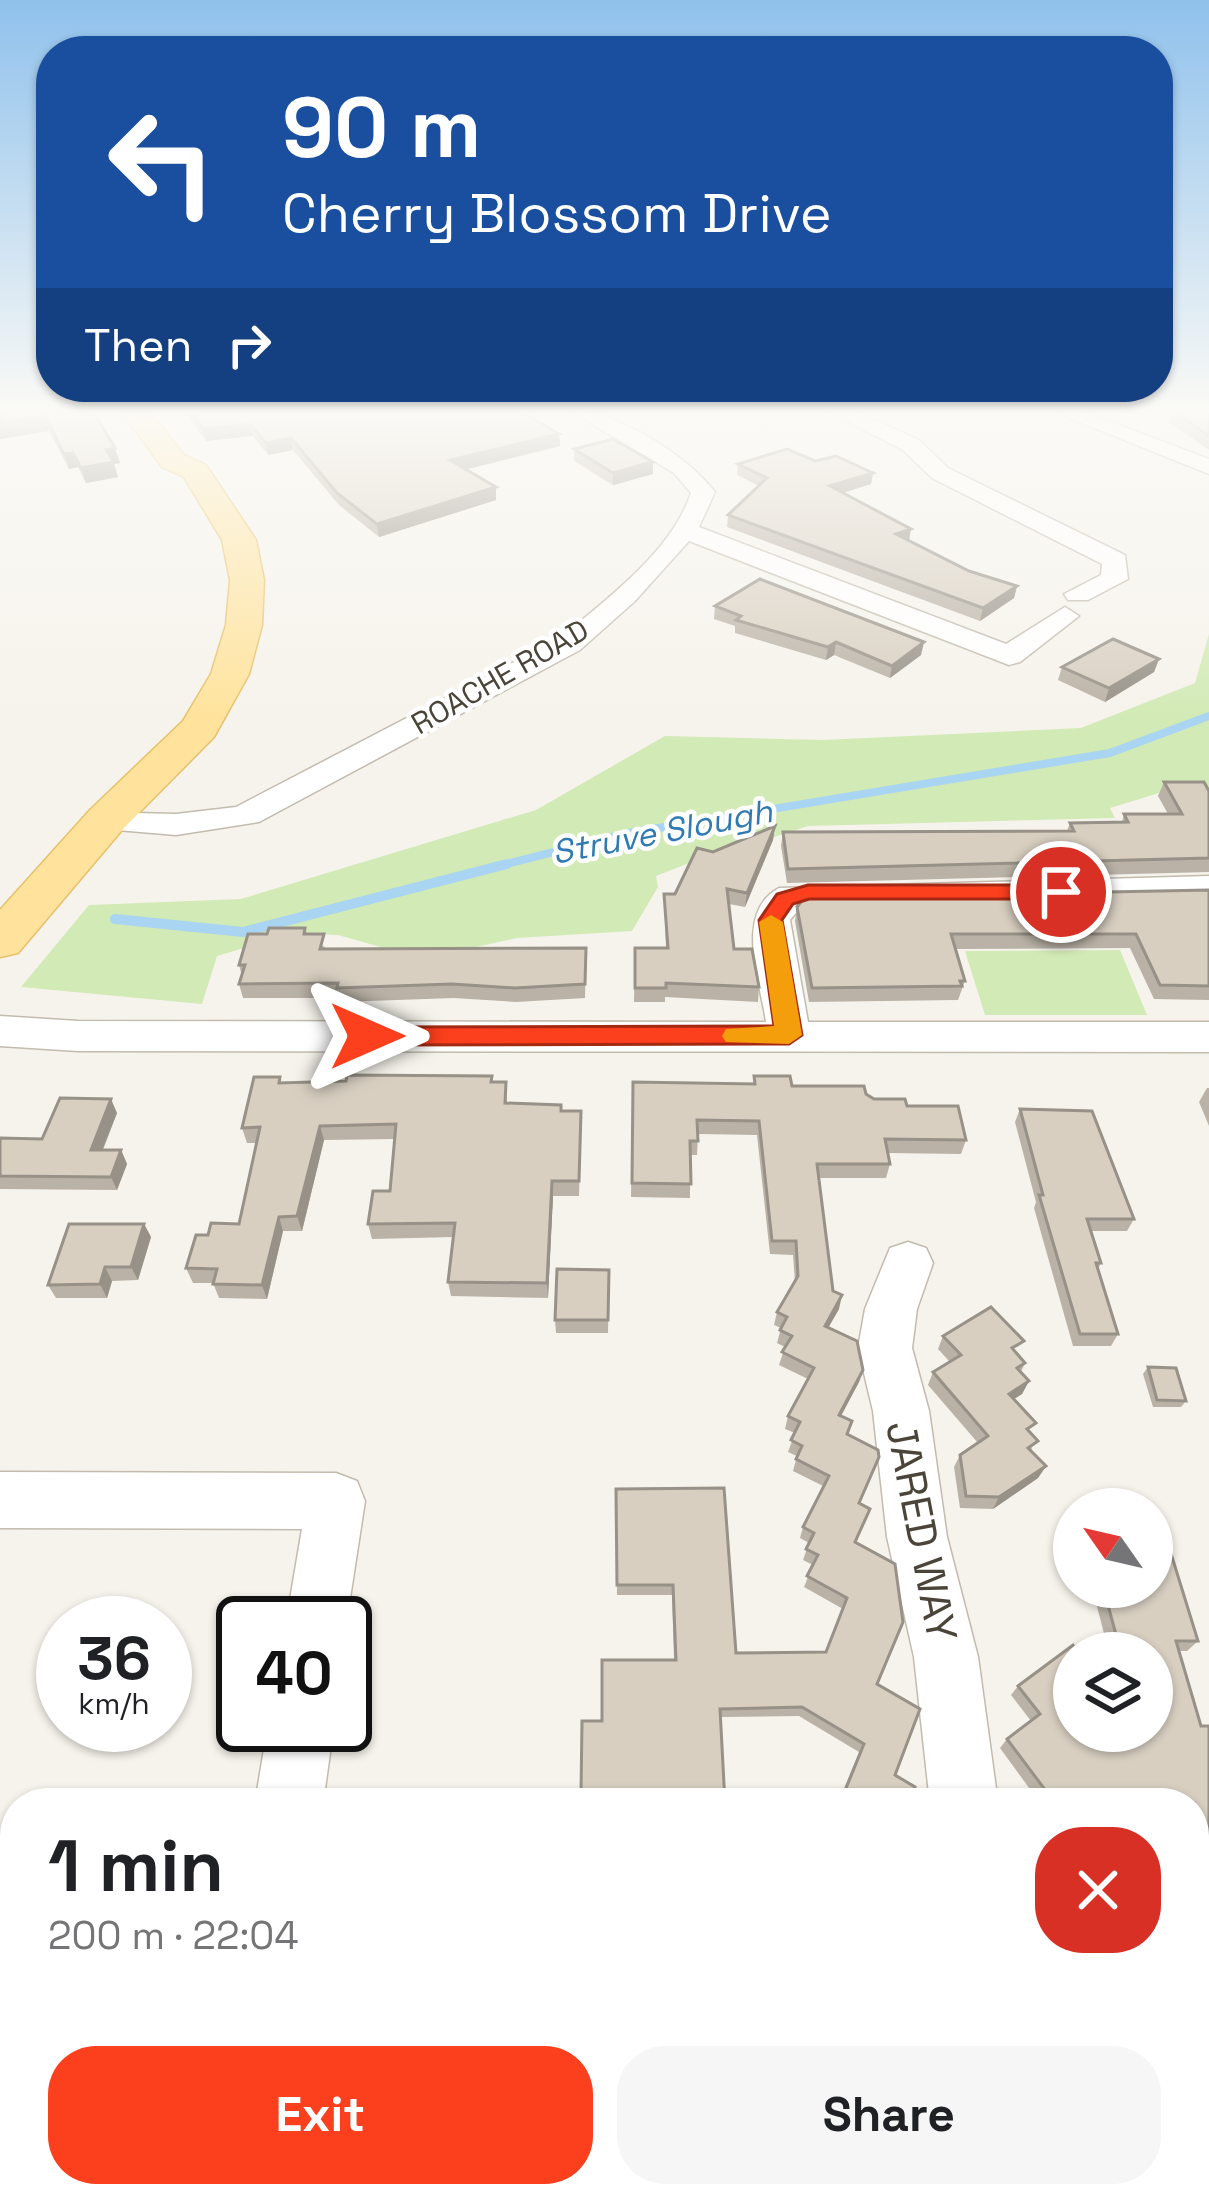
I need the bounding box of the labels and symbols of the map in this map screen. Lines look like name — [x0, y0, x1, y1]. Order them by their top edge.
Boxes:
street label: ROACHE ROAD — [404, 610, 595, 743]
water label: Struve Slough — [548, 790, 777, 874]
pin — [1010, 841, 1112, 943]
position arrow — [304, 973, 430, 1099]
street label: JARED WAY — [874, 1417, 969, 1646]
north arrow — [1053, 1488, 1173, 1608]
speed limit sign: 40 — [216, 1596, 372, 1752]

